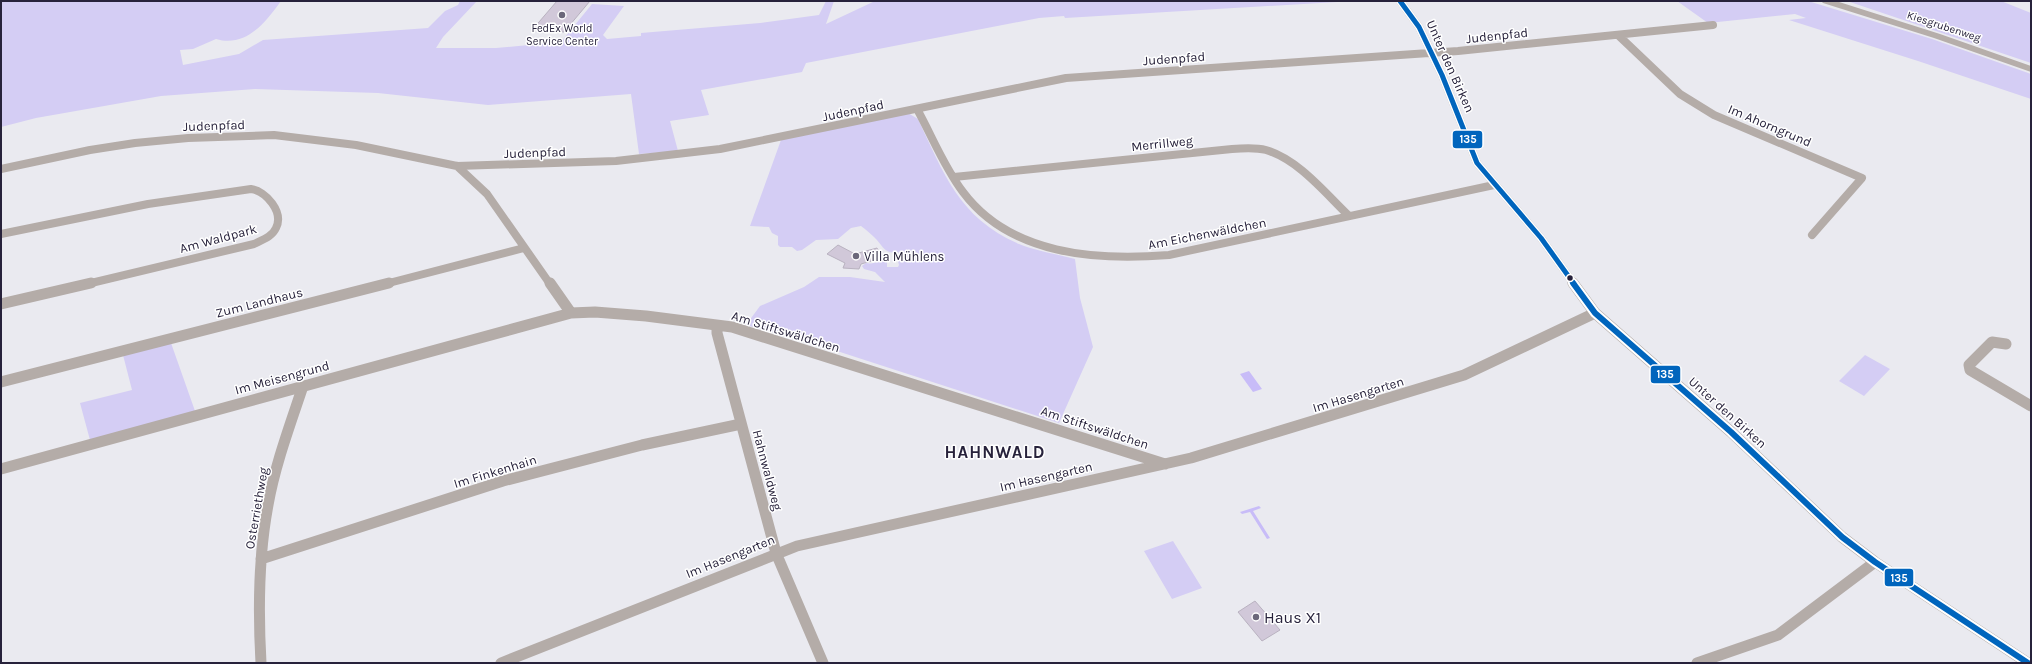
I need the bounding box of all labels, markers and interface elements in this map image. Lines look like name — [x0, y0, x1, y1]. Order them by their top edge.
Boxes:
street label: Kiesgrubenweg — [1905, 8, 1983, 45]
marker: FedEx World Service Center — [557, 10, 567, 20]
street label: Unter den Birken — [1423, 18, 1478, 115]
place label: FedEx World Service Center — [526, 22, 598, 48]
street label: Judenpfad — [1465, 25, 1529, 46]
street label: Judenpfad — [1142, 49, 1206, 68]
street label: Judenpfad — [821, 97, 885, 124]
street label: Im Ahorngrund — [1726, 101, 1814, 150]
street label: Judenpfad — [183, 117, 245, 134]
line badge: 135 — [1452, 130, 1483, 149]
street label: Merrillweg — [1131, 133, 1194, 154]
text: 135 — [1459, 133, 1477, 146]
street label: Judenpfad — [504, 144, 566, 161]
street label: Am Eichenwäldchen — [1147, 215, 1267, 252]
street label: Am Waldpark — [178, 221, 258, 256]
place label: Villa Mühlens — [864, 249, 945, 264]
marker: Villa Mühlens — [851, 251, 861, 261]
unlabelled marker — [1565, 273, 1575, 283]
street label: Zum Landhaus — [214, 284, 304, 321]
street label: Am Stiftswäldchen — [730, 308, 842, 355]
street label: Im Meisengrund — [233, 358, 331, 397]
line badge: 135 — [1650, 365, 1681, 384]
text: 135 — [1656, 368, 1674, 381]
street label: Im Hasengarten — [1311, 373, 1406, 415]
street label: Unter den Birken — [1686, 374, 1770, 451]
street label: Am Stiftswäldchen — [1039, 403, 1151, 452]
street label: Hahnwaldweg — [750, 428, 786, 513]
district label: HAHNWALD — [945, 442, 1045, 462]
street label: Im Finkenhain — [452, 452, 538, 491]
street label: Im Hasengarten — [998, 459, 1094, 494]
street label: Osterriethweg — [242, 465, 271, 550]
street label: Im Hasengarten — [683, 532, 777, 581]
line badge: 135 — [1884, 568, 1914, 587]
text: 135 — [1890, 572, 1908, 585]
place label: Haus X1 — [1264, 608, 1321, 627]
marker: Haus X1 — [1251, 612, 1261, 622]

